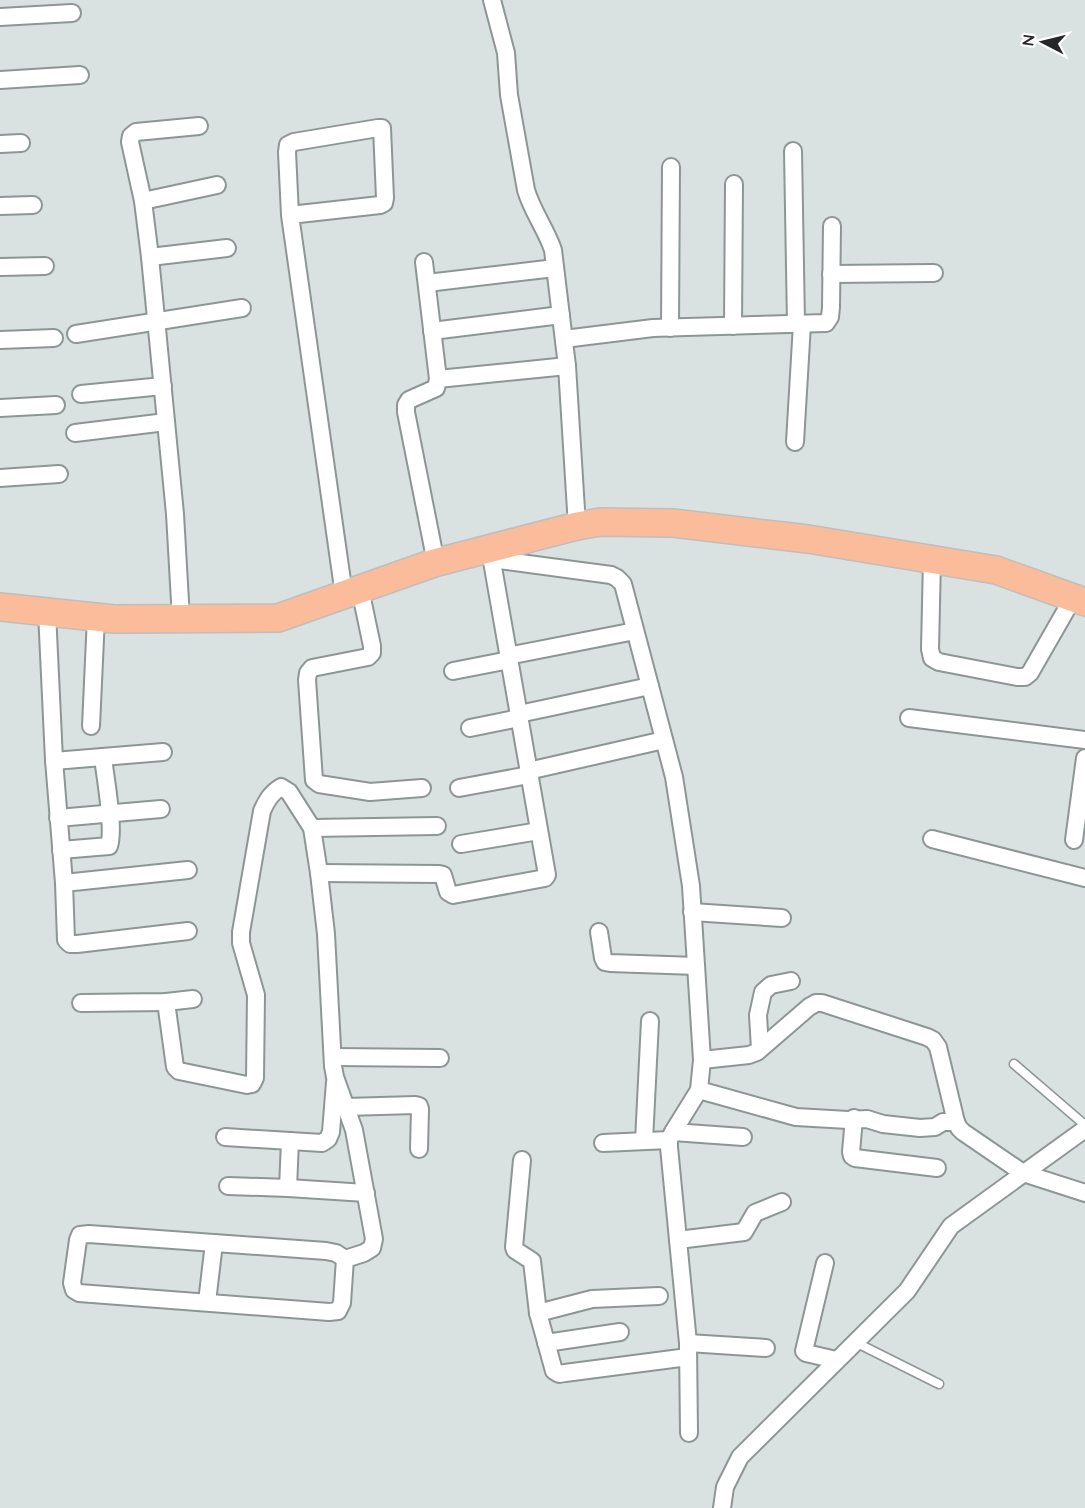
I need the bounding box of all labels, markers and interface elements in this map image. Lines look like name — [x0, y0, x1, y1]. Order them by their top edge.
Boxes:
north arrow — [1013, 12, 1073, 72]
text: N — [1017, 33, 1039, 47]

